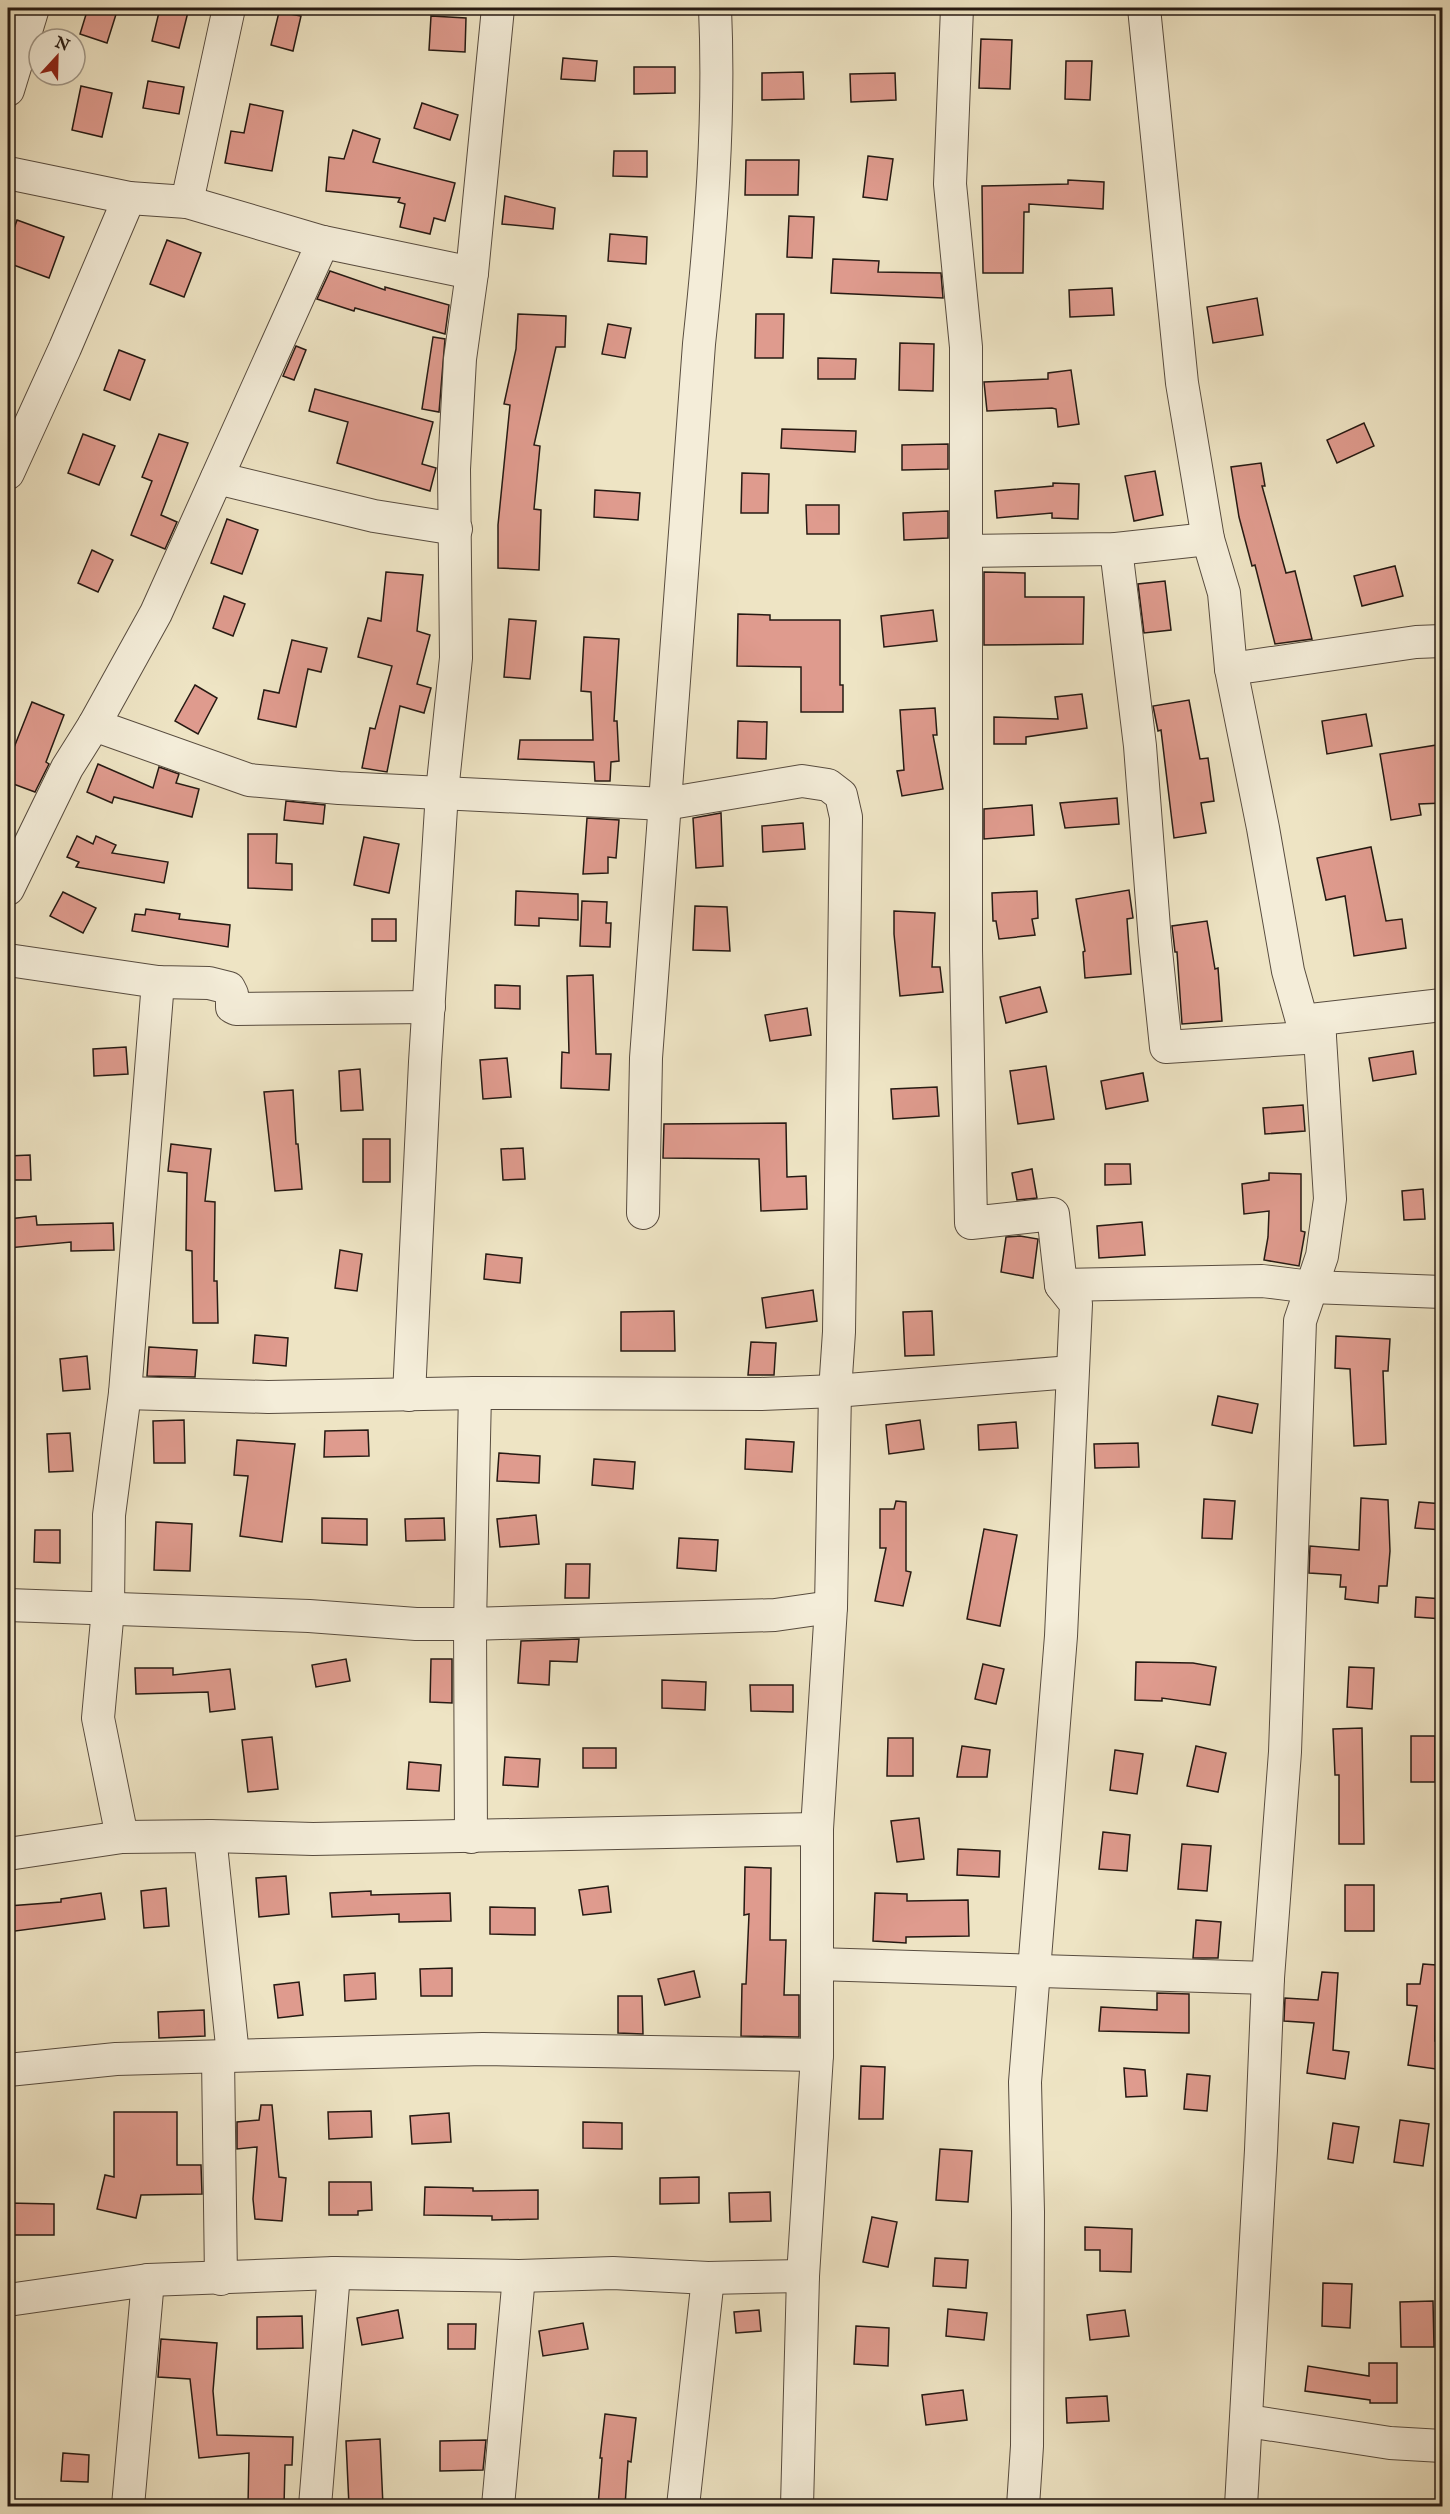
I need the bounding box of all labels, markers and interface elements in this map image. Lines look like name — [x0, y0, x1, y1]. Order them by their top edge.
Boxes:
north arrow — [27, 27, 87, 87]
text: N — [51, 33, 72, 57]

